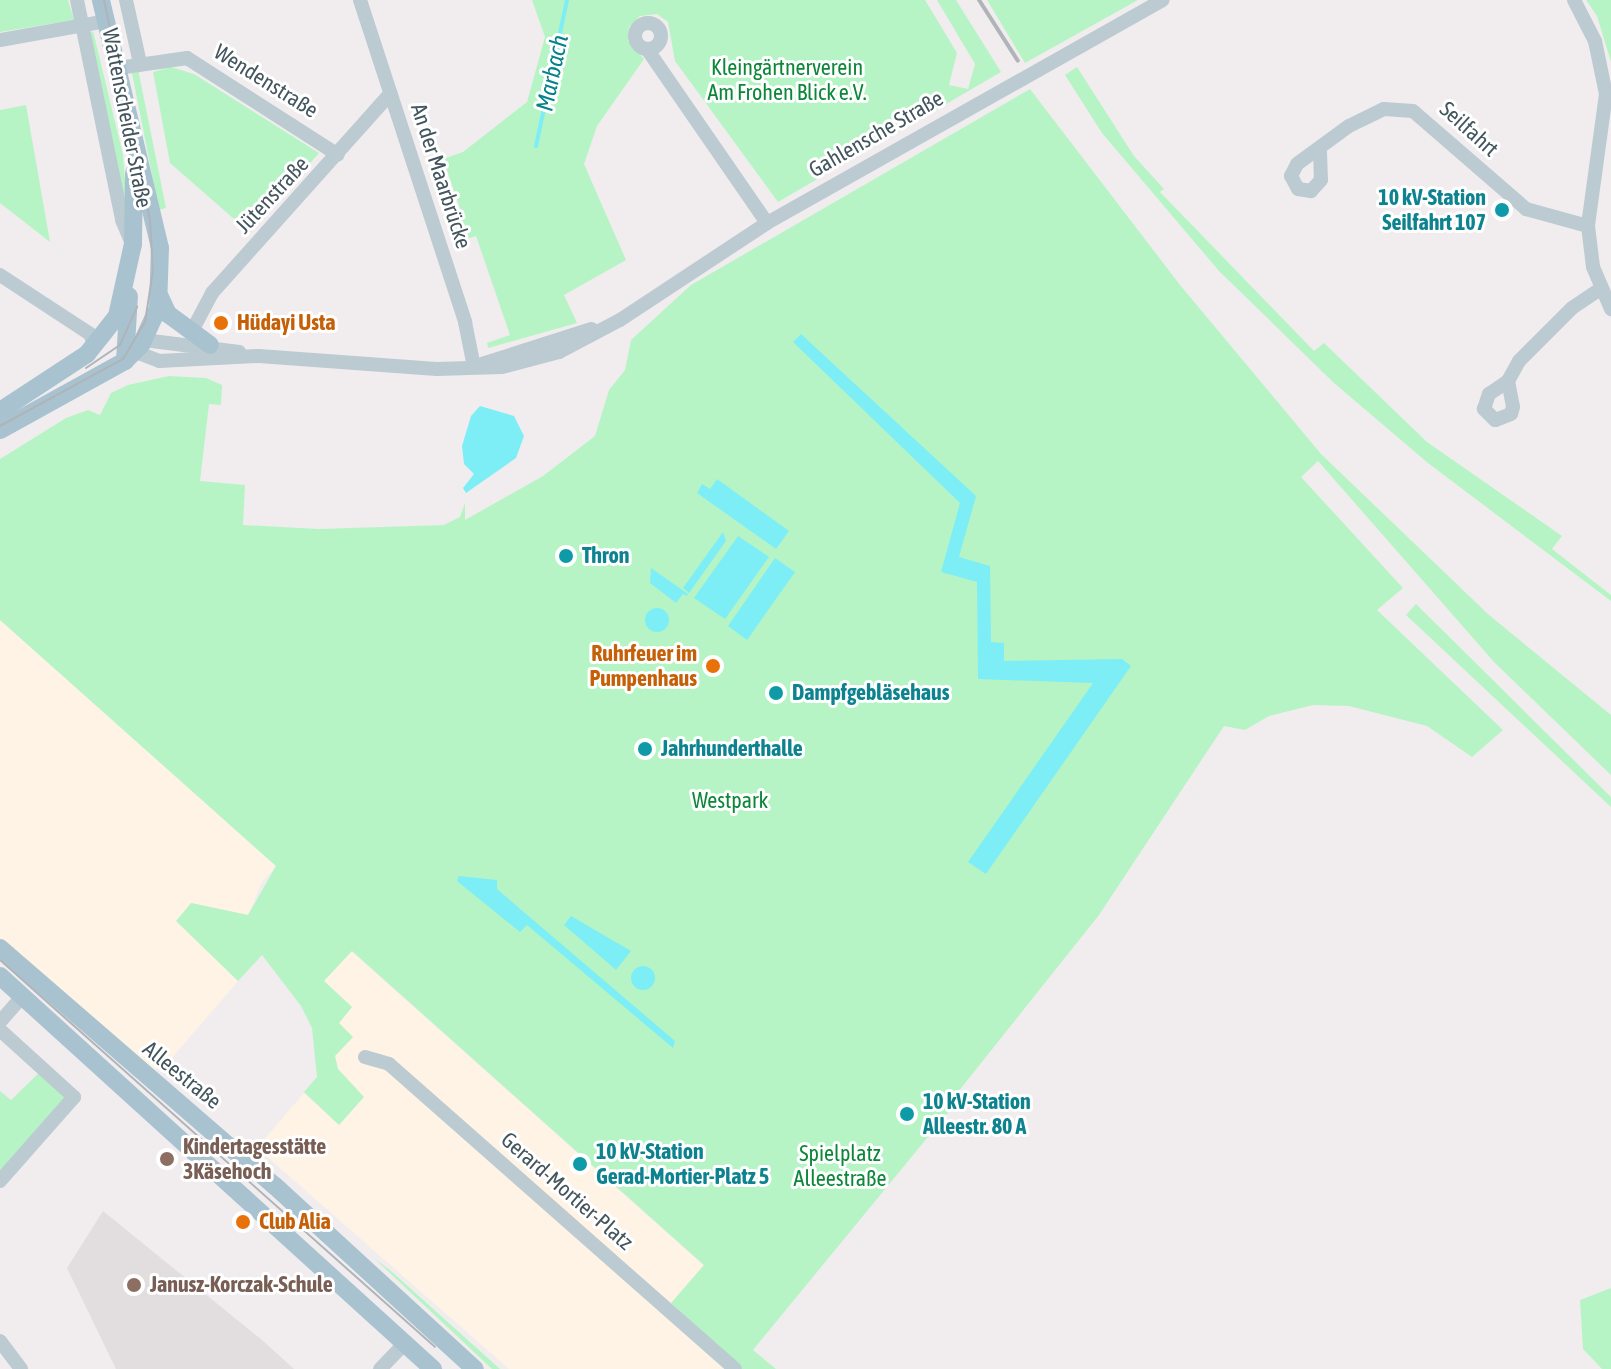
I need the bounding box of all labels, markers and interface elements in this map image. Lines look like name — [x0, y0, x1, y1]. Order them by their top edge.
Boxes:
street label: Wattenscheider Straße — [97, 26, 157, 210]
water label: Marbach — [530, 32, 574, 114]
street label: Wendenstraße — [209, 39, 323, 123]
park label: Kleingärtnerverein Am Frohen Blick e.V. — [707, 54, 867, 106]
street label: Gahlensche Straße — [804, 85, 948, 183]
street label: Seilfahrt — [1434, 96, 1504, 162]
street label: An der Maarbrücke — [405, 100, 477, 252]
street label: Jütenstraße — [230, 151, 314, 239]
place label: 10 kV-Station Seilfahrt 107 — [1378, 184, 1486, 236]
marker: 10 kV-Station Seilfahrt 107 — [1493, 201, 1511, 219]
place label: Hüdayi Usta — [237, 310, 336, 336]
marker: Hüdayi Usta — [212, 314, 230, 332]
place label: Thron — [582, 543, 629, 569]
marker: Thron — [557, 547, 575, 565]
place label: Ruhrfeuer im Pumpenhaus — [589, 640, 697, 692]
marker: Ruhrfeuer im Pumpenhaus — [704, 657, 722, 675]
place label: Dampfgebläsehaus — [792, 680, 949, 706]
marker: Dampfgebläsehaus — [767, 684, 785, 702]
place label: Jahrhunderthalle — [661, 736, 803, 762]
marker: Jahrhunderthalle — [636, 740, 654, 758]
park label: Westpark — [692, 788, 768, 814]
street label: Alleestraße — [138, 1036, 226, 1114]
place label: 10 kV-Station Alleestr. 80 A — [923, 1088, 1031, 1140]
marker: 10 kV-Station Alleestr. 80 A — [898, 1105, 916, 1123]
street label: Gerard-Mortier-Platz — [496, 1127, 638, 1255]
place label: Kindertagesstätte 3Käsehoch — [183, 1133, 326, 1184]
place label: 10 kV-Station Gerad-Mortier-Platz 5 — [596, 1138, 769, 1190]
park label: Spielplatz Alleestraße — [794, 1140, 886, 1192]
marker: Kindertagesstätte 3Käsehoch — [158, 1150, 176, 1168]
marker: 10 kV-Station Gerad-Mortier-Platz 5 — [571, 1155, 589, 1173]
place label: Club Alia — [259, 1209, 331, 1235]
marker: Club Alia — [234, 1213, 252, 1231]
place label: Janusz-Korczak-Schule — [150, 1272, 333, 1298]
marker: Janusz-Korczak-Schule — [125, 1276, 143, 1294]

